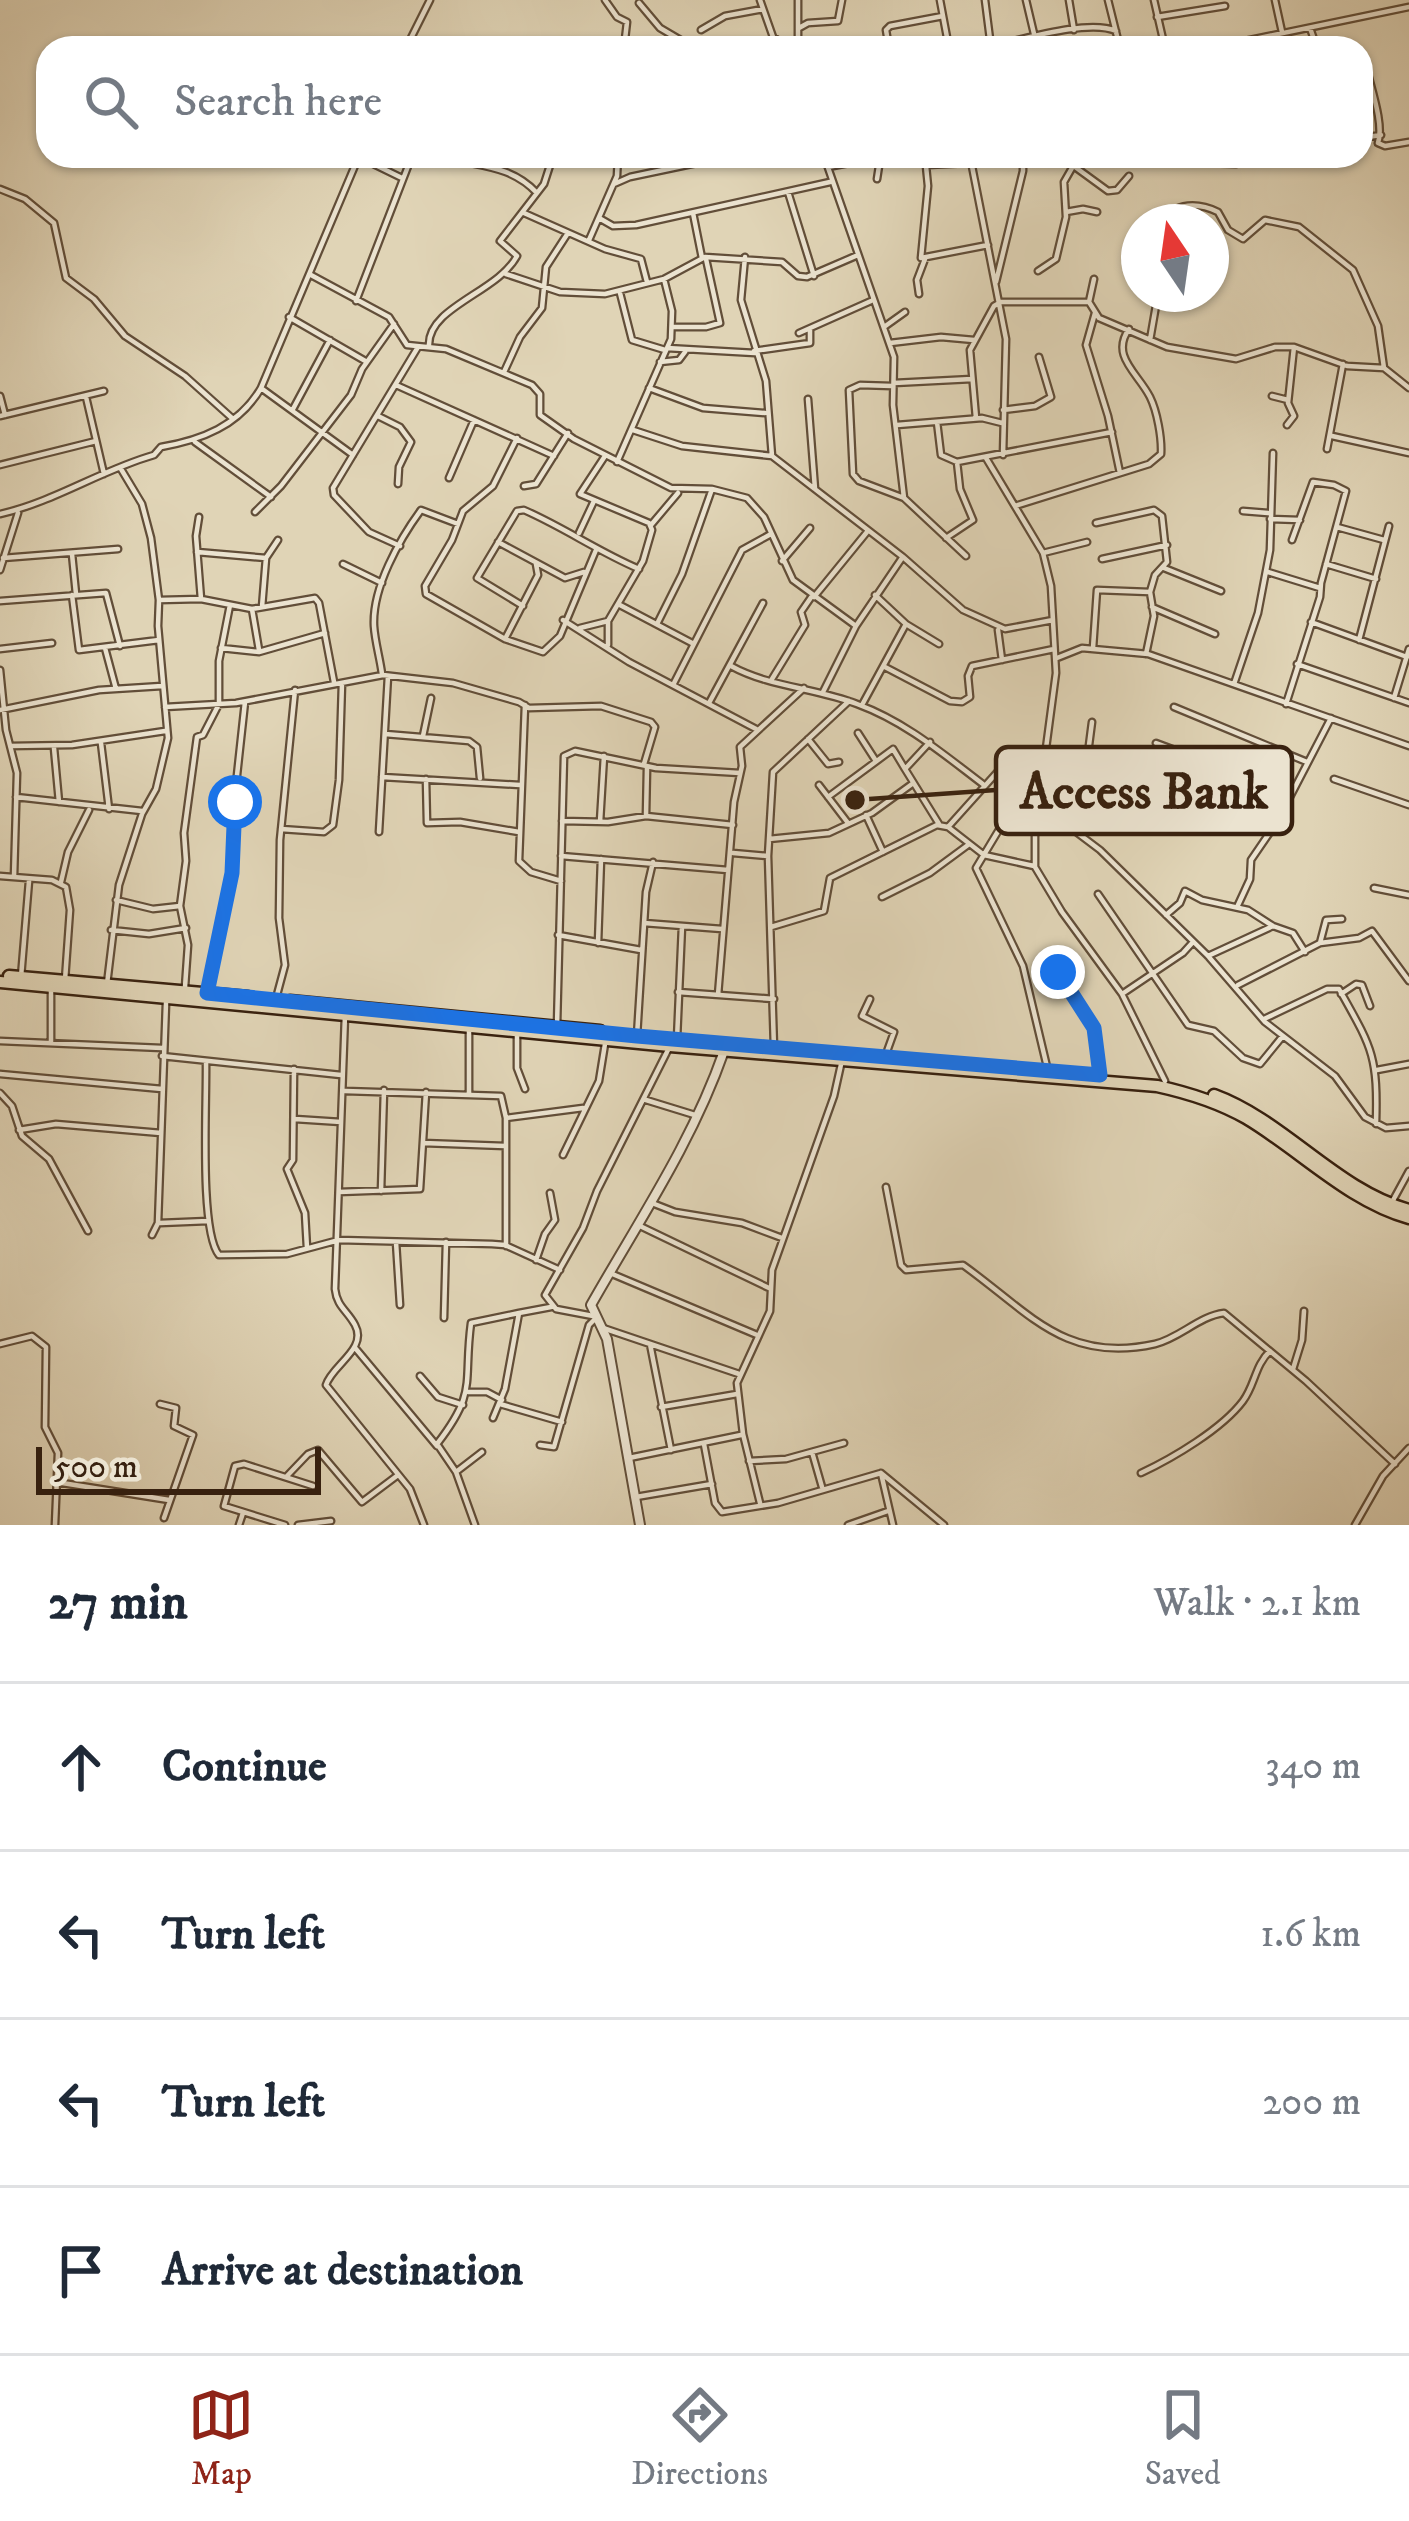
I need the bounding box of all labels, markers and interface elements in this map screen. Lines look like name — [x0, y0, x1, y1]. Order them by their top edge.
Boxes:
search box — [36, 36, 1373, 168]
icon: search — [78, 69, 144, 135]
text: Search here — [174, 74, 382, 130]
north arrow — [1121, 204, 1229, 312]
callout: Access Bank — [996, 747, 1292, 834]
text: Access Bank — [1019, 761, 1269, 825]
route start — [208, 775, 262, 829]
route end — [1031, 945, 1085, 999]
scale bar — [36, 1441, 321, 1494]
text: 500 m — [54, 1447, 138, 1488]
text: 27 min — [48, 1571, 188, 1635]
text: Walk · 2.1 km — [1154, 1579, 1361, 1628]
icon: ahead — [48, 1734, 114, 1800]
text: Continue — [162, 1739, 327, 1795]
text: 340 m — [1265, 1742, 1361, 1791]
icon: left — [48, 1902, 114, 1968]
text: Turn left — [162, 1907, 325, 1963]
text: 1.6 km — [1260, 1910, 1361, 1959]
icon: left — [48, 2070, 114, 2136]
text: Turn left — [162, 2075, 325, 2131]
text: 200 m — [1262, 2078, 1361, 2127]
icon: arrive — [48, 2238, 114, 2304]
text: Arrive at destination — [162, 2243, 523, 2299]
tab: Map — [188, 2382, 254, 2495]
tab: Directions — [631, 2382, 768, 2495]
tab: Saved — [1145, 2382, 1221, 2495]

